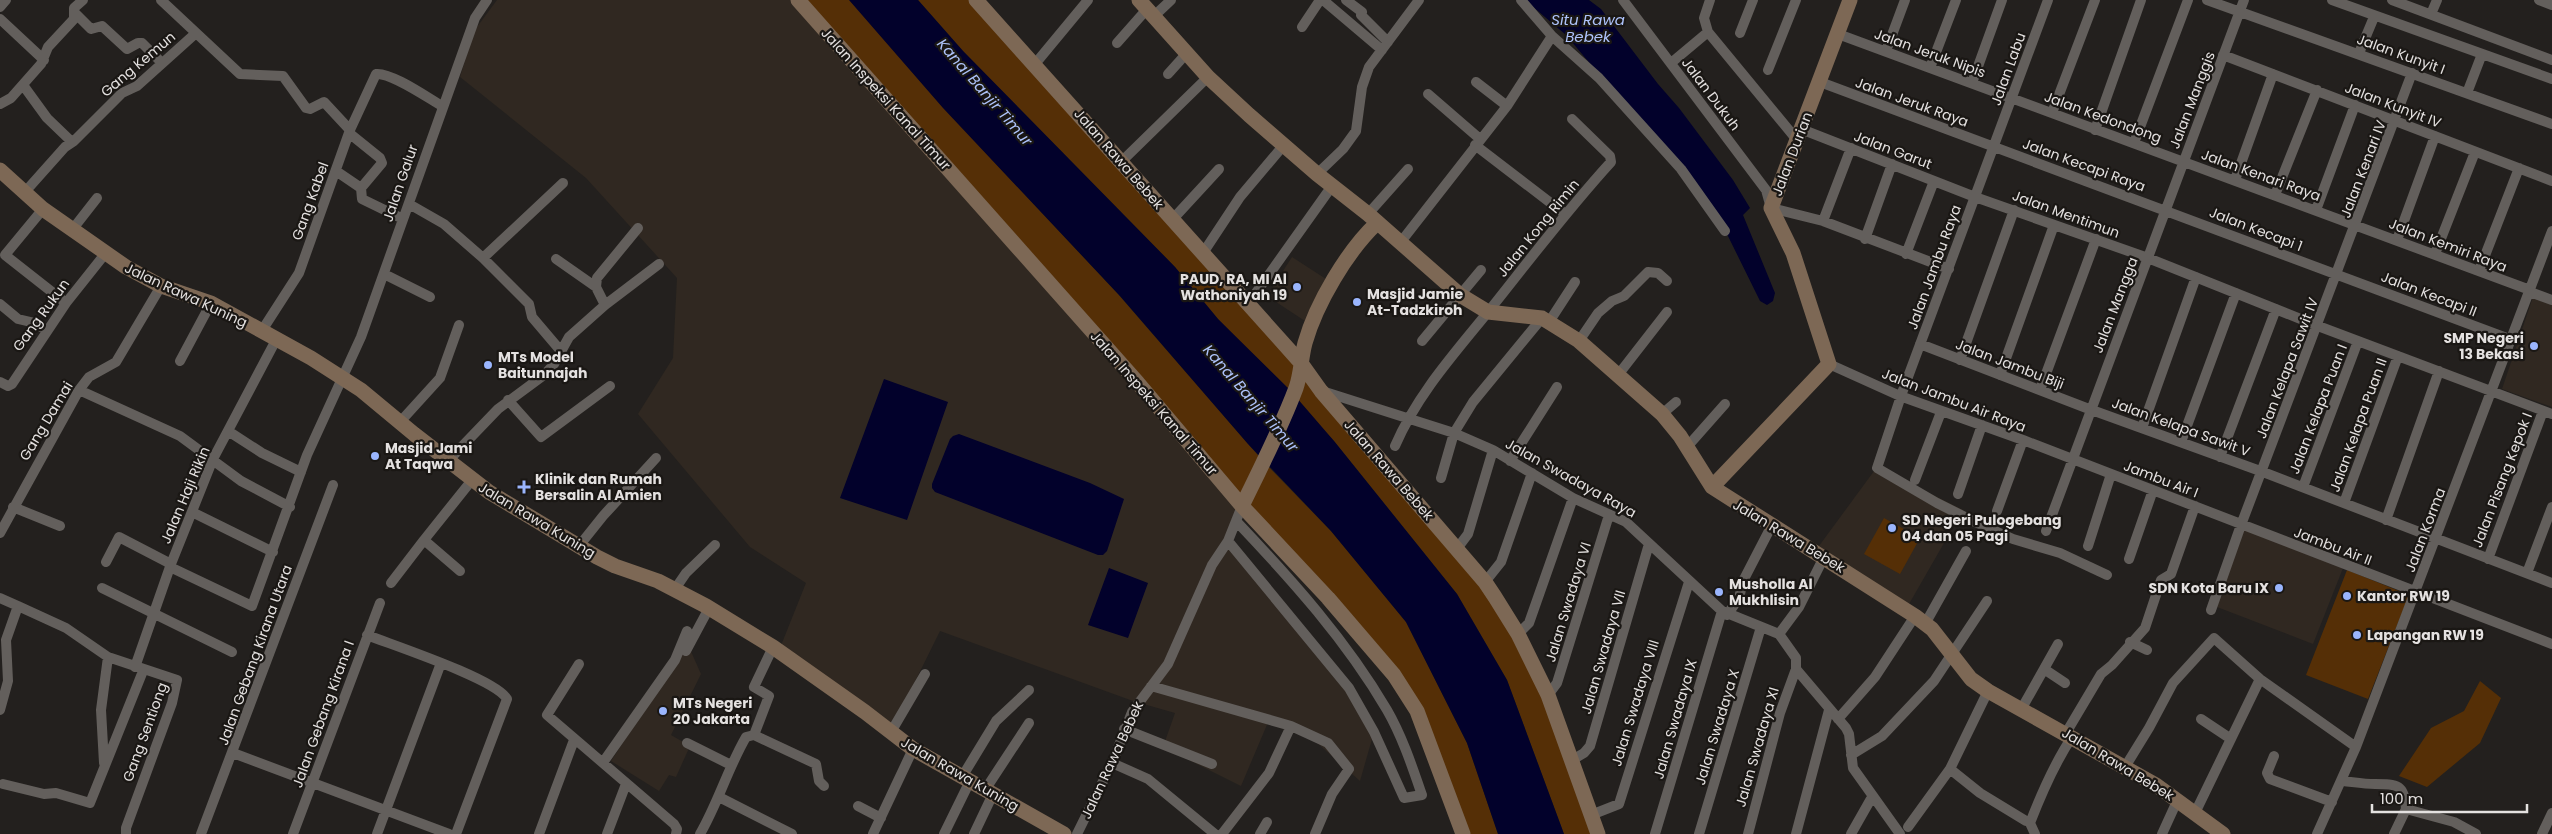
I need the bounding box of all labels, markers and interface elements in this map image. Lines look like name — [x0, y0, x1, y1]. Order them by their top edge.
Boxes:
water label: Situ Rawa Bebek — [1551, 9, 1625, 47]
street label: Jalan Inspeksi Kanal Timur — [817, 24, 955, 174]
street label: Jalan Jeruk Nipis — [1871, 24, 1989, 82]
street label: Gang Kemun — [96, 27, 180, 101]
street label: Jalan Kunyit I — [2354, 29, 2448, 79]
street label: Jalan Labu — [1986, 30, 2030, 108]
water label: Kanal Banjir Timur — [932, 34, 1038, 150]
street label: Jalan Manggis — [2164, 48, 2220, 152]
street label: Jalan Dukuh — [1677, 53, 1745, 135]
street label: Jalan Jeruk Raya — [1853, 72, 1971, 132]
street label: Jalan Kunyit IV — [2342, 77, 2445, 133]
street label: Jalan Kedondong — [2041, 86, 2165, 148]
street label: Jalan Rawa Bebek — [1070, 104, 1169, 214]
street label: Jalan Durian — [1767, 109, 1817, 199]
street label: Jalan Kenari IV — [2335, 117, 2391, 221]
street label: Jalan Garut — [1851, 126, 1935, 174]
street label: Jalan Kecapi Raya — [2020, 133, 2148, 197]
street label: Jalan Galur — [377, 142, 423, 224]
street label: Jalan Kenari Raya — [2199, 144, 2323, 206]
street label: Gang Kabel — [287, 159, 333, 243]
street label: Jalan Kong Rimin — [1492, 175, 1584, 281]
street label: Jalan Mentimun — [2009, 185, 2123, 243]
street label: Jalan Jambu Raya — [1902, 202, 1966, 332]
street label: Jalan Kecapi 1 — [2206, 202, 2306, 256]
street label: Jalan Kemiri Raya — [2386, 213, 2510, 277]
street label: Jalan Mangga — [2087, 254, 2143, 356]
street label: Jalan Rawa Kuning — [121, 258, 251, 332]
street label: Jalan Kecapi II — [2378, 267, 2480, 321]
place label: PAUD, RA, MI Al Wathoniyah 19 — [1180, 269, 1287, 305]
street label: Gang Rukun — [8, 275, 74, 355]
marker: PAUD, RA, MI Al Wathoniyah 19 — [1291, 281, 1303, 293]
place label: Masjid Jamie At-Tadzkiroh — [1367, 284, 1463, 320]
street label: Jalan Kelapa Sawit IV — [2251, 294, 2323, 441]
marker: Masjid Jamie At-Tadzkiroh — [1351, 296, 1363, 308]
street label: Jalan Inspeksi Kanal Timur — [1086, 327, 1222, 479]
place label: SMP Negeri 13 Bekasi — [2443, 328, 2524, 364]
street label: Jalan Jambu Biji — [1953, 334, 2067, 394]
water label: Kanal Banjir Timur — [1198, 340, 1304, 456]
marker: SMP Negeri 13 Bekasi — [2528, 340, 2540, 352]
street label: Jalan Kelapa Puan I — [2284, 341, 2352, 477]
place label: MTs Model Baitunnajah — [498, 347, 587, 383]
street label: Jalan Kelapa Puan II — [2324, 355, 2392, 495]
marker: MTs Model Baitunnajah — [482, 359, 494, 371]
street label: Jalan Jambu Air Raya — [1879, 363, 2029, 437]
street label: Gang Damai — [14, 378, 78, 464]
street label: Jalan Kelapa Sawit V — [2109, 393, 2254, 462]
street label: Jalan Pisang Kepok I — [2467, 410, 2537, 550]
street label: Jalan Rawa Bebek — [1340, 415, 1439, 525]
street label: Jalan Swadaya Raya — [1502, 434, 1640, 522]
place label: Masjid Jami At Taqwa — [385, 438, 472, 474]
street label: Jalan Haji Rikin — [156, 443, 214, 547]
marker: Masjid Jami At Taqwa — [369, 450, 381, 462]
street label: Jambu Air I — [2121, 456, 2201, 502]
place label: Klinik dan Rumah Bersalin Al Amien — [535, 469, 662, 505]
street label: Jalan Rawa Kuning — [475, 477, 599, 563]
marker: Klinik dan Rumah Bersalin Al Amien — [517, 480, 531, 494]
street label: Jalan Korma — [2400, 485, 2450, 575]
street label: Jalan Rawa Bebek — [1729, 495, 1850, 578]
place label: SD Negeri Pulogebang 04 dan 05 Pagi — [1902, 510, 2061, 546]
marker: SD Negeri Pulogebang 04 dan 05 Pagi — [1886, 522, 1898, 534]
street label: Jambu Air II — [2291, 522, 2375, 570]
street label: Jalan Swadaya VI — [1540, 540, 1596, 664]
street label: Jalan Gebang Kirana Utara — [213, 562, 297, 748]
place label: Musholla Al Mukhlisin — [1729, 574, 1813, 610]
place label: SDN Kota Baru IX — [2149, 578, 2269, 598]
marker: SDN Kota Baru IX — [2273, 582, 2285, 594]
marker: Musholla Al Mukhlisin — [1713, 586, 1725, 598]
place label: Kantor RW 19 — [2357, 586, 2450, 606]
street label: Jalan Swadaya VII — [1576, 588, 1630, 716]
marker: Kantor RW 19 — [2341, 590, 2353, 602]
place label: Lapangan RW 19 — [2367, 625, 2484, 645]
marker: Lapangan RW 19 — [2351, 629, 2363, 641]
street label: Jalan Swadaya VIII — [1606, 637, 1664, 769]
street label: Jalan Gebang Kirana I — [287, 638, 359, 790]
street label: Jalan Swadaya IX — [1648, 656, 1702, 781]
street label: Jalan Swadaya X — [1690, 666, 1744, 787]
street label: Gang Sentiong — [118, 680, 172, 784]
street label: Jalan Swadaya XI — [1730, 685, 1784, 809]
place label: MTs Negeri 20 Jakarta — [673, 693, 752, 729]
street label: Jalan Rawa Bebek — [1076, 697, 1148, 822]
marker: MTs Negeri 20 Jakarta — [657, 705, 669, 717]
street label: Jalan Rawa Bebek — [2058, 723, 2179, 806]
street label: Jalan Rawa Kuning — [897, 732, 1023, 816]
scale bar — [2372, 782, 2527, 814]
text: 100 m — [2380, 788, 2423, 809]

